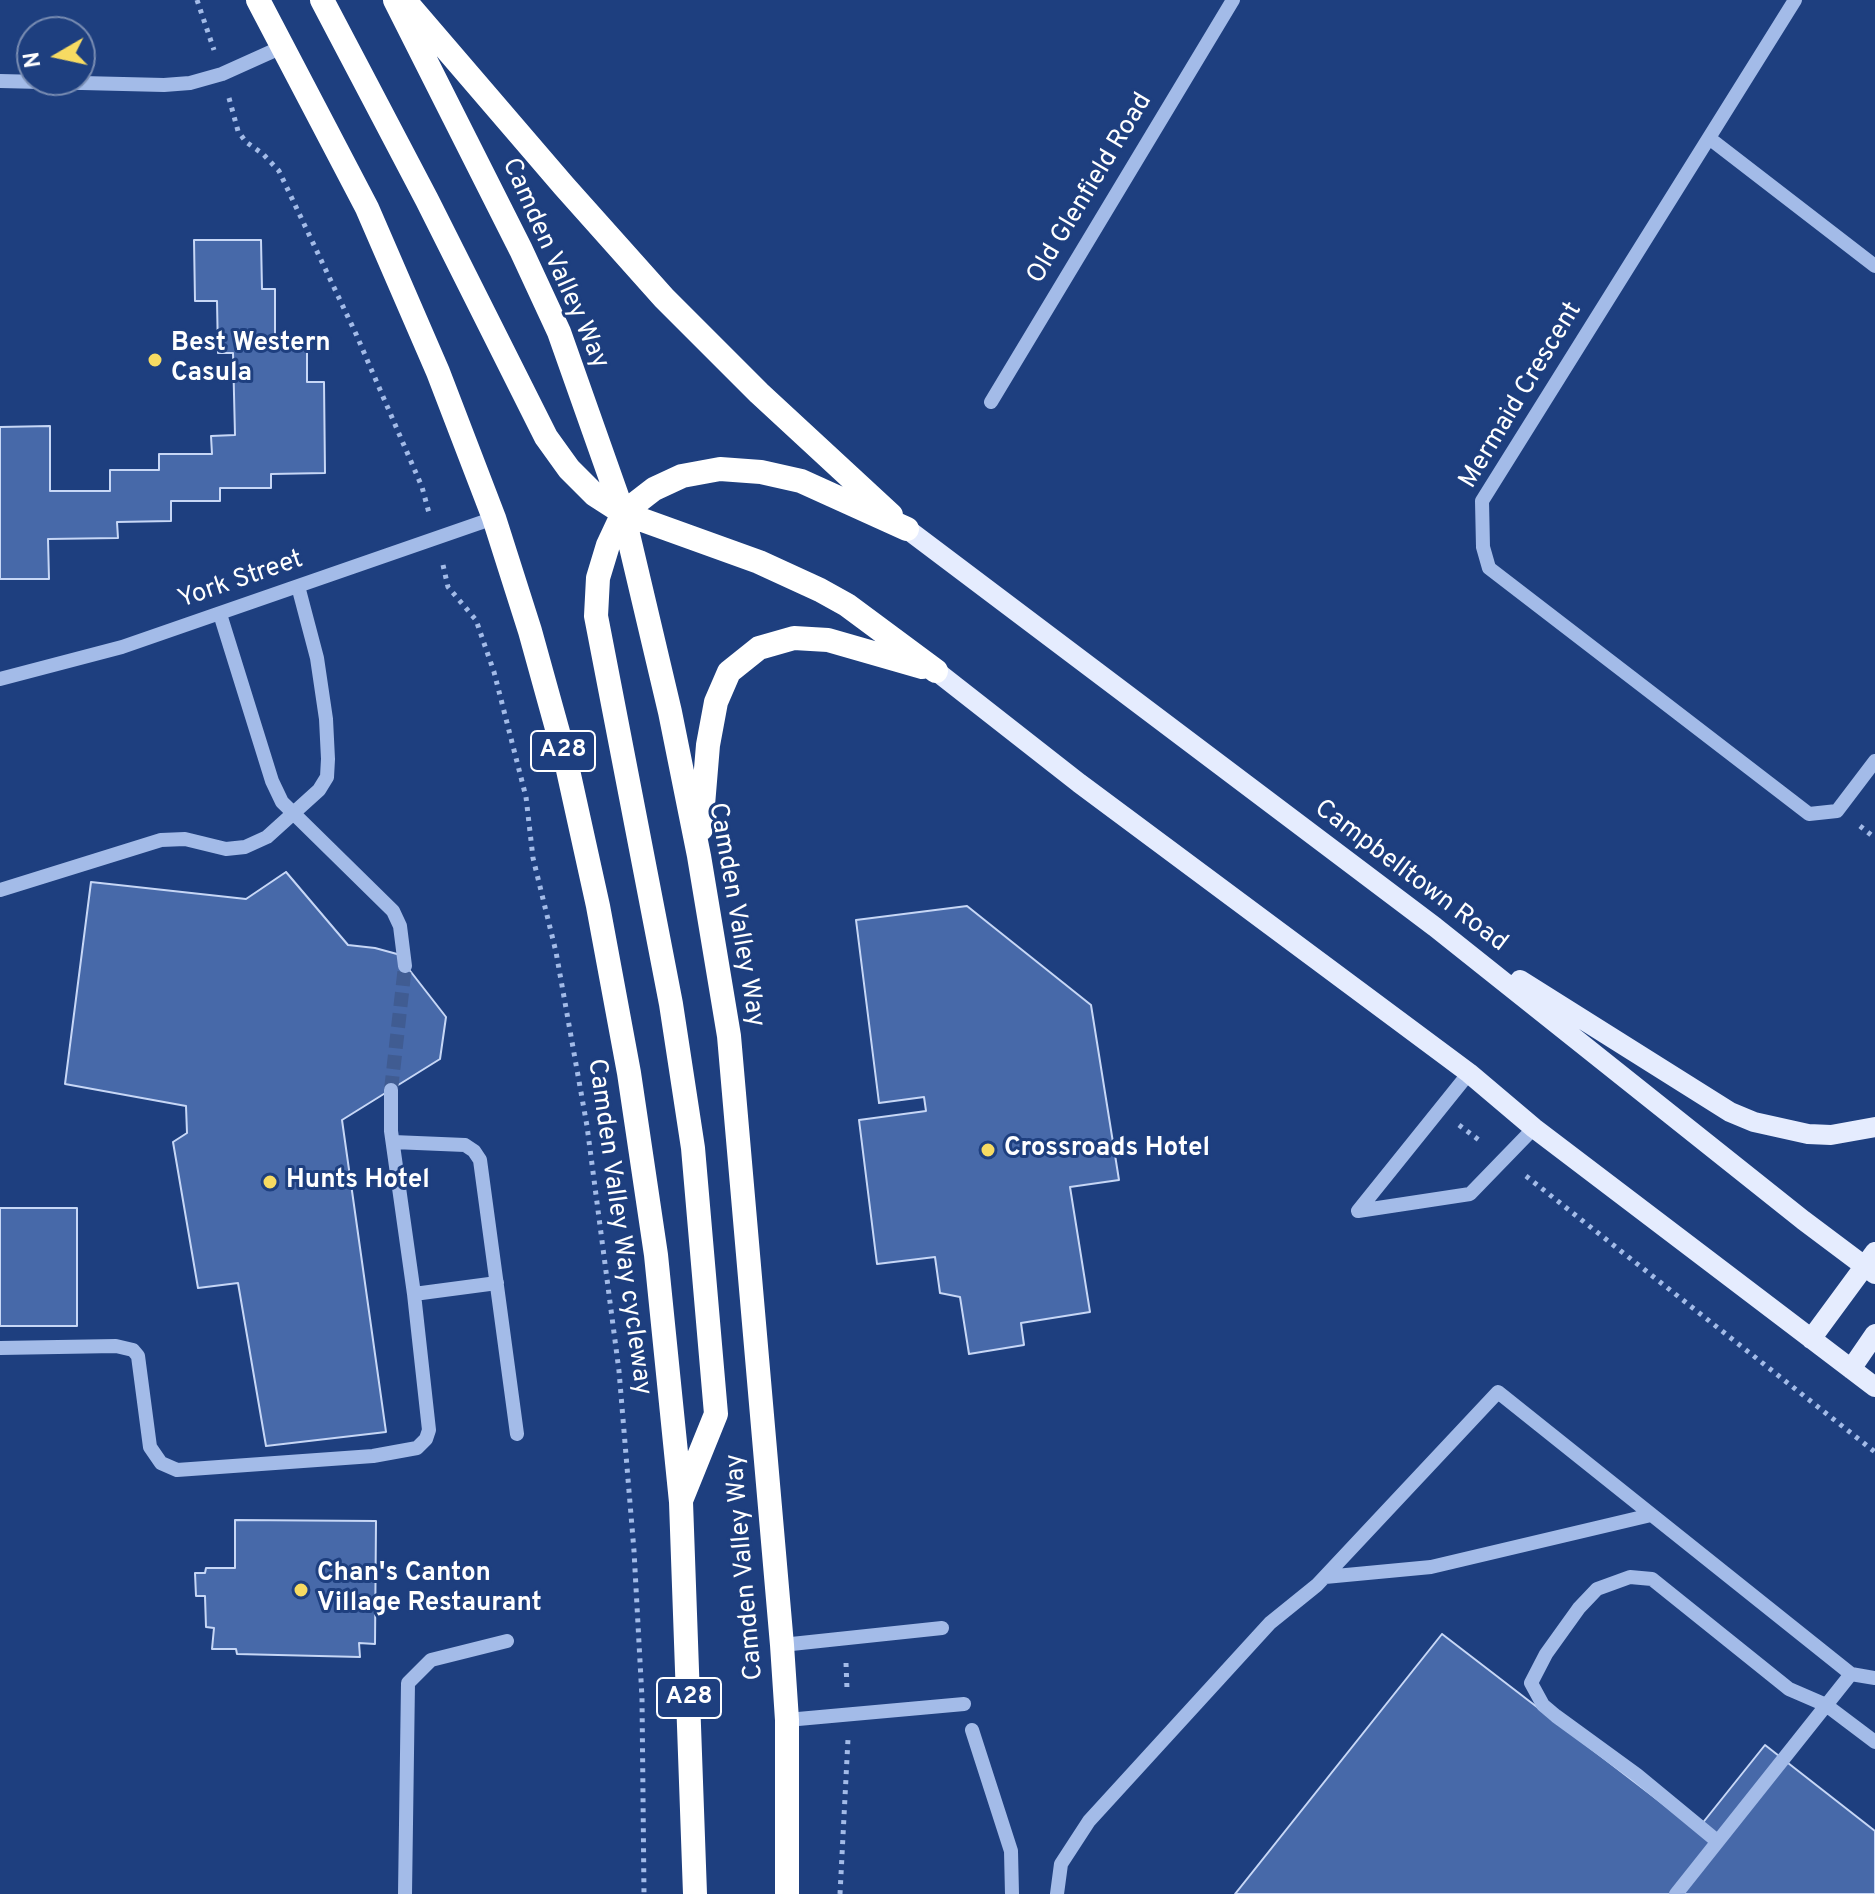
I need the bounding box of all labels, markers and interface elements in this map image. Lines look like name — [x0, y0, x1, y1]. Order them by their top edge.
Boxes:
north arrow — [16, 16, 96, 96]
text: N — [19, 50, 48, 69]
street label: Old Glenfield Road — [1022, 88, 1160, 290]
street label: Camden Valley Way — [494, 154, 614, 374]
street label: Mermaid Crescent — [1454, 297, 1590, 495]
place label: Best Western Casula — [171, 329, 331, 390]
marker: Best Western Casula — [146, 351, 164, 369]
street label: York Street — [174, 545, 308, 617]
road number: A28 — [531, 731, 595, 771]
street label: Campbelltown Road — [1307, 794, 1513, 960]
street label: Camden Valley Way — [700, 800, 770, 1030]
street label: Camden Valley Way cycleway — [579, 1057, 657, 1397]
place label: Crossroads Hotel — [1004, 1134, 1210, 1166]
marker: Crossroads Hotel — [979, 1141, 997, 1159]
place label: Hunts Hotel — [286, 1166, 430, 1198]
marker: Hunts Hotel — [261, 1173, 279, 1191]
street label: Camden Valley Way — [721, 1452, 771, 1682]
place label: Chan's Canton Village Restaurant — [317, 1559, 542, 1620]
marker: Chan's Canton Village Restaurant — [292, 1581, 310, 1599]
road number: A28 — [657, 1678, 721, 1718]

